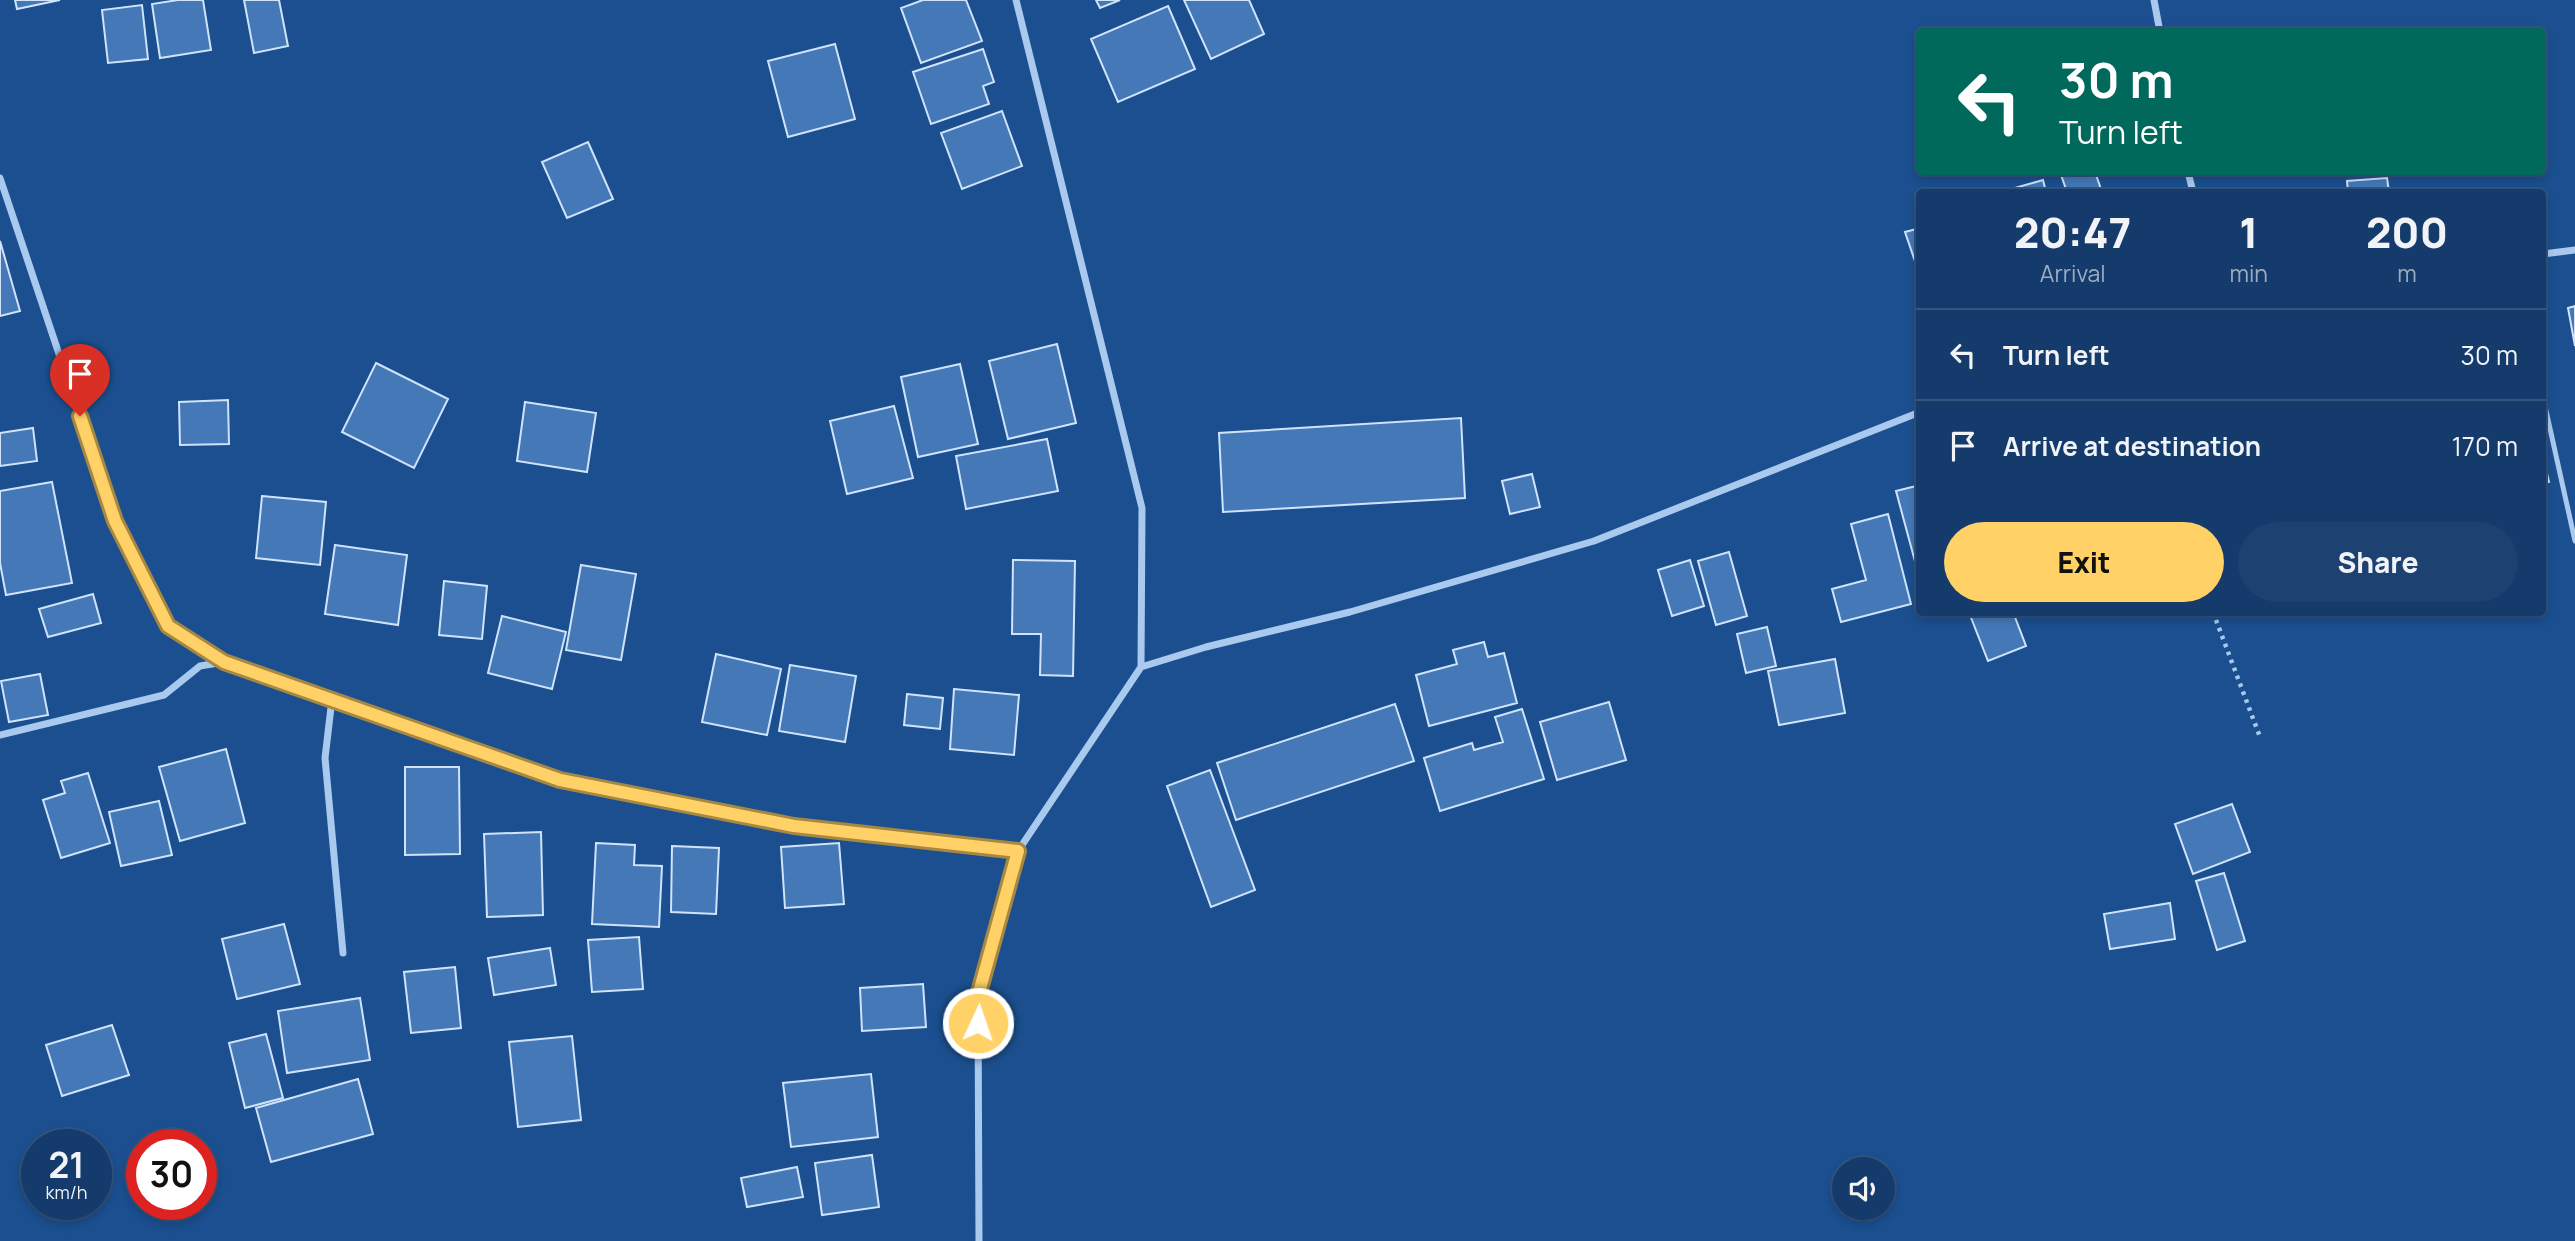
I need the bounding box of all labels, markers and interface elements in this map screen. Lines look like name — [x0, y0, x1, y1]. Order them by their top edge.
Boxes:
text: 30 m — [2059, 46, 2174, 113]
icon: left — [1944, 56, 2035, 147]
text: Turn left — [2059, 110, 2183, 154]
text: 20:47 — [2014, 203, 2131, 261]
text: 1 — [2239, 203, 2258, 261]
text: 200 — [2366, 203, 2448, 261]
text: Arrival — [2040, 257, 2106, 289]
text: min — [2229, 257, 2268, 289]
text: m — [2397, 257, 2417, 289]
icon: left — [1944, 336, 1982, 374]
text: Turn left — [2003, 337, 2110, 373]
text: 30 m — [2461, 337, 2518, 373]
pin — [50, 344, 110, 416]
icon: arrive — [61, 355, 99, 393]
icon: arrive — [1944, 427, 1982, 465]
text: Arrive at destination — [2003, 428, 2261, 464]
text: 170 m — [2452, 428, 2518, 464]
button: Exit — [1944, 522, 2224, 602]
button: Share — [2238, 522, 2518, 602]
position arrow — [941, 986, 1015, 1060]
speed limit sign: 30 — [126, 1129, 217, 1220]
text: 21 — [48, 1141, 85, 1189]
map controls — [1832, 1157, 1895, 1220]
button: sound — [1832, 1157, 1895, 1220]
text: km/h — [46, 1180, 87, 1204]

